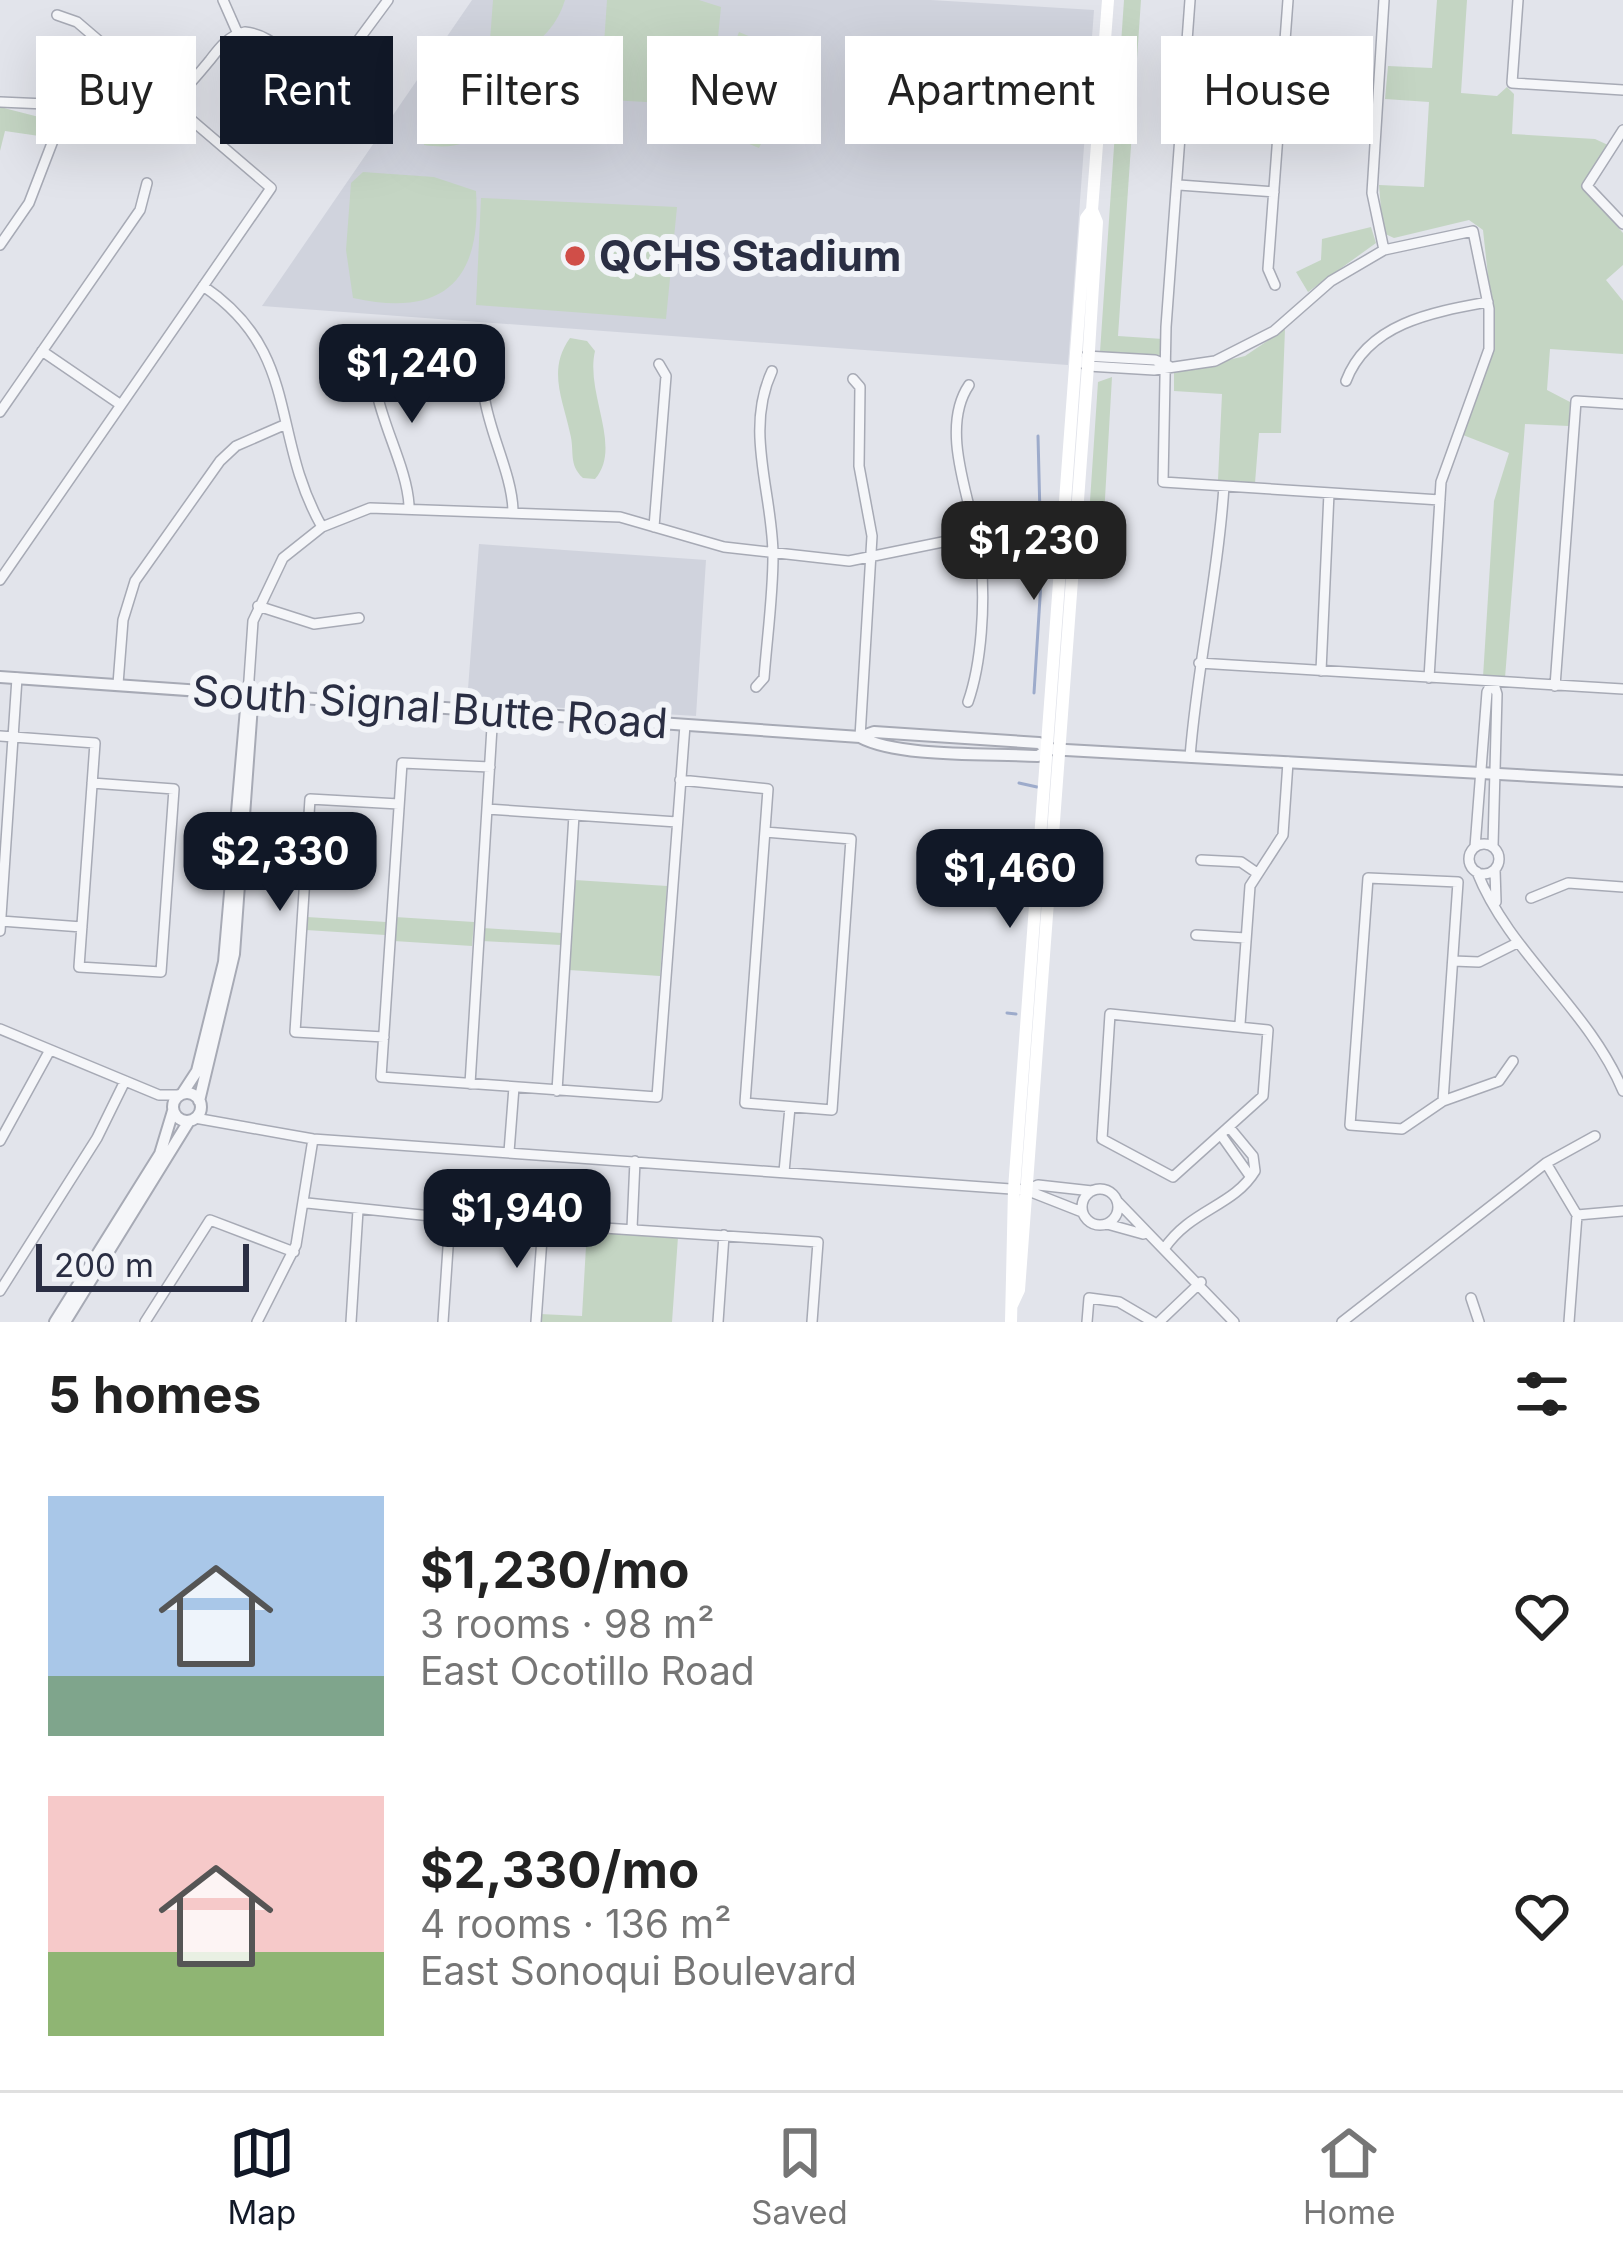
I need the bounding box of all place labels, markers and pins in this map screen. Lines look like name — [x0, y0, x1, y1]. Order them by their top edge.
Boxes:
place label: QCHS Stadium — [599, 230, 901, 281]
marker: QCHS Stadium — [562, 243, 588, 269]
pin: $1,240 — [314, 324, 510, 426]
pin: $1,230 — [936, 501, 1132, 603]
pin: $2,330 — [182, 812, 378, 914]
pin: $1,460 — [912, 829, 1108, 931]
pin: $1,940 — [419, 1169, 615, 1271]

